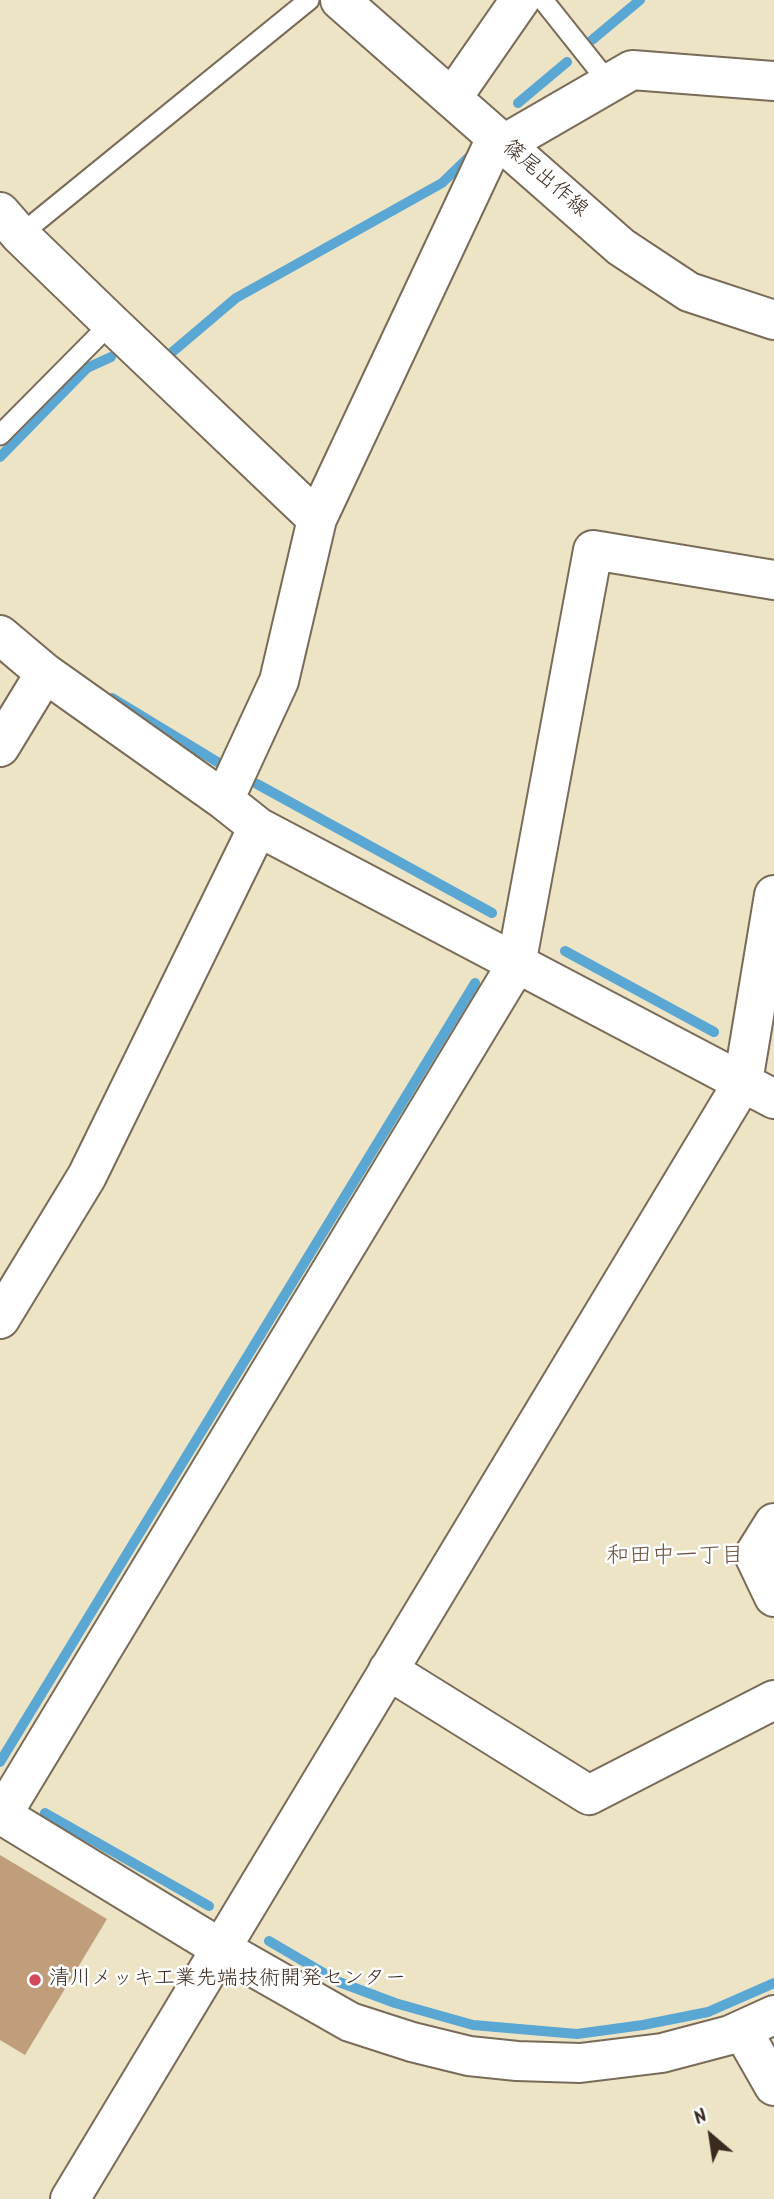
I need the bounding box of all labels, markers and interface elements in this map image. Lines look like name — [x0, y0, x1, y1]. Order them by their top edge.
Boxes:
street label: 篠尾出作線 — [496, 136, 592, 224]
district label: 和田中一丁目 — [606, 1544, 744, 1572]
place label: 清川メッキ工業先端技術開発センター — [49, 1967, 406, 1993]
marker: 清川メッキ工業先端技術開発センター — [27, 1972, 43, 1988]
north arrow — [676, 2101, 746, 2171]
text: N — [688, 2102, 713, 2134]

